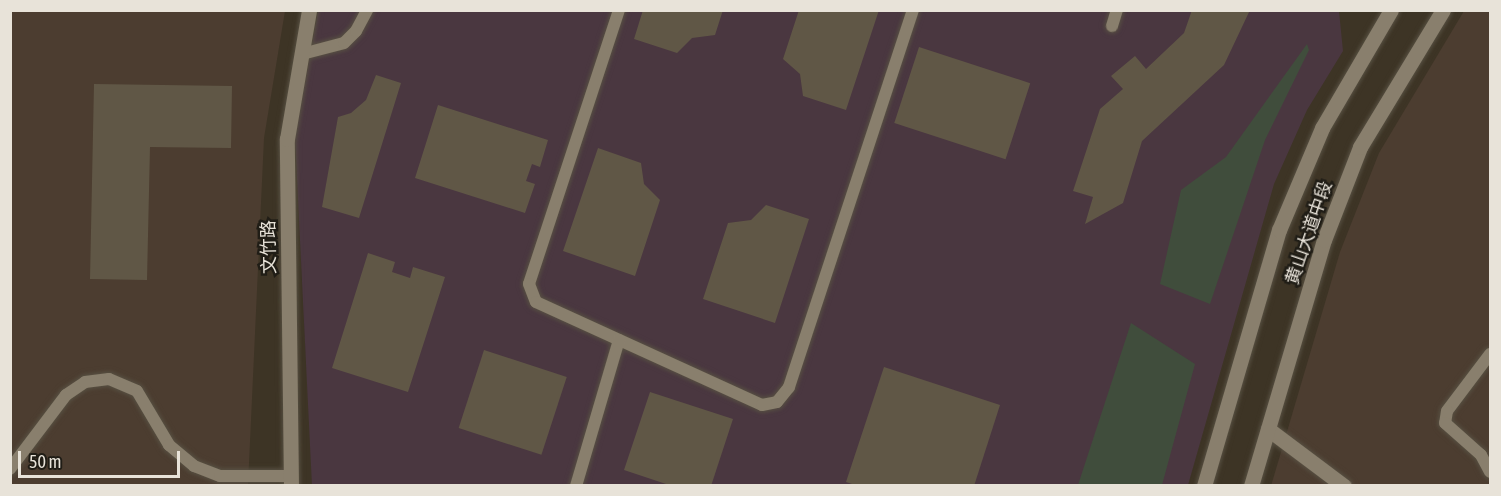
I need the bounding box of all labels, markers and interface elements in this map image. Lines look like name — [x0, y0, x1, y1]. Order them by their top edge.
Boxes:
street label: 黄山大道中段 — [1281, 178, 1337, 288]
street label: 文竹路 — [258, 220, 280, 274]
scale bar — [21, 439, 183, 477]
text: 50 m — [29, 451, 61, 472]

